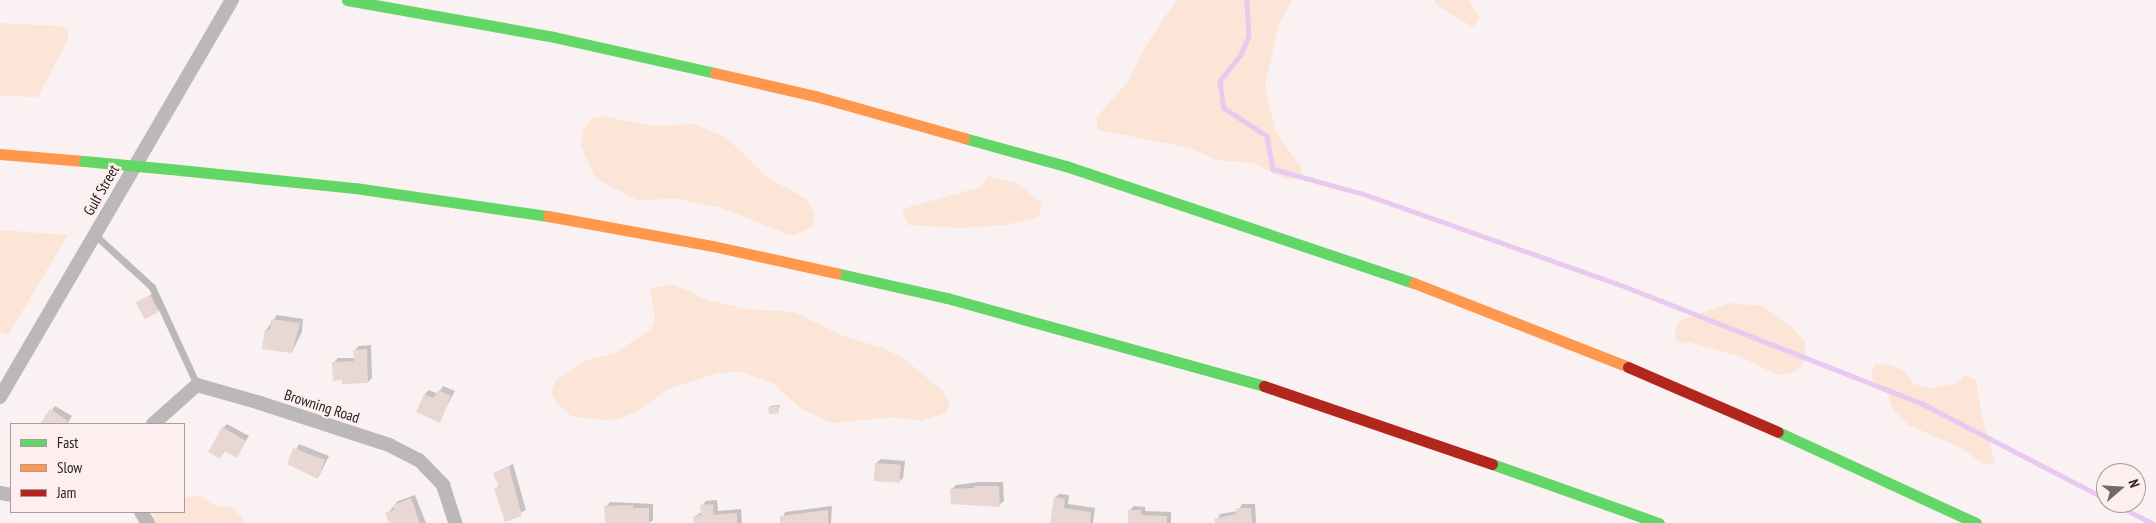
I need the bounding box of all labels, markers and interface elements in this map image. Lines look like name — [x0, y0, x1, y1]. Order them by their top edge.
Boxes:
street label: Gulf Street — [79, 161, 123, 219]
street label: Browning Road — [282, 385, 362, 427]
legend — [10, 423, 185, 513]
text: Fast — [57, 433, 78, 452]
text: Slow — [57, 458, 82, 477]
north arrow — [2096, 463, 2146, 513]
text: N — [2124, 477, 2144, 490]
text: Jam — [57, 483, 76, 502]

